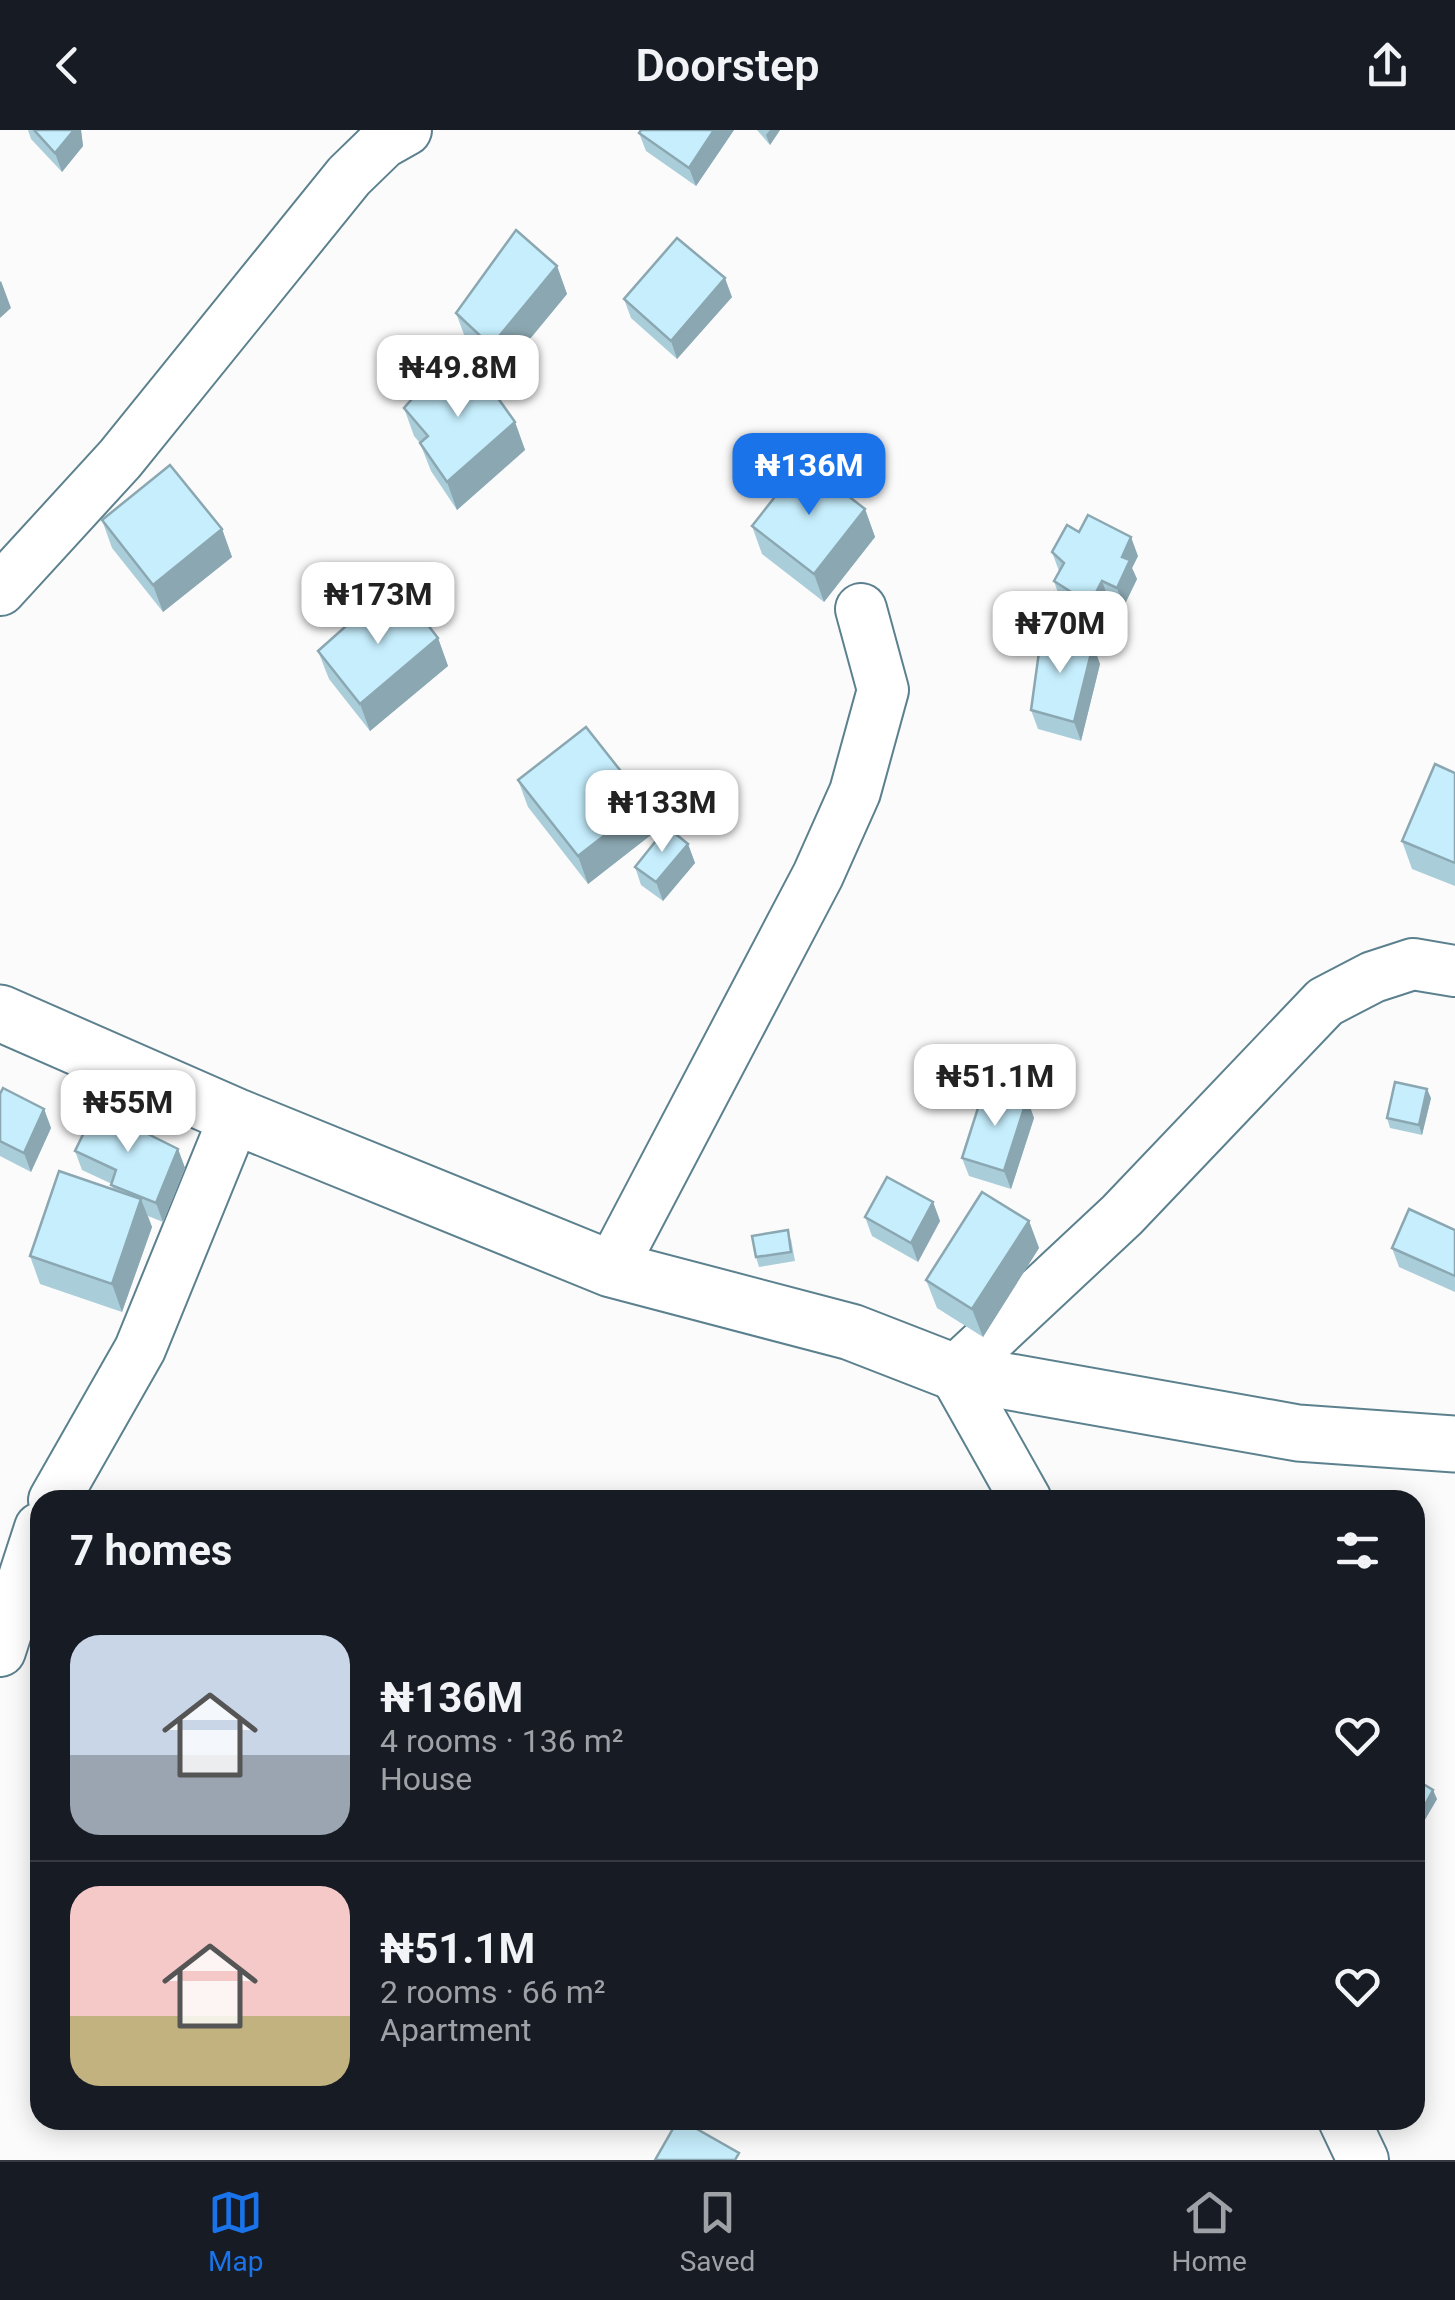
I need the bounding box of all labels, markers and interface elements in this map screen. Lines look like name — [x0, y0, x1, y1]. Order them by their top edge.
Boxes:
icon: back — [40, 38, 95, 93]
icon: share — [1360, 38, 1415, 93]
text: Doorstep — [635, 39, 820, 92]
pin: ₦49.8M — [377, 335, 539, 420]
text: ₦49.8M — [399, 348, 517, 386]
pin: ₦136M — [739, 433, 879, 518]
text: ₦136M — [754, 446, 864, 484]
pin: ₦173M — [308, 562, 448, 647]
text: ₦173M — [323, 575, 433, 613]
pin: ₦70M — [1001, 591, 1119, 676]
text: ₦70M — [1015, 604, 1105, 642]
pin: ₦133M — [592, 770, 732, 855]
text: ₦133M — [607, 783, 717, 821]
pin: ₦51.1M — [914, 1044, 1076, 1129]
text: ₦51.1M — [936, 1057, 1054, 1095]
pin: ₦55M — [69, 1070, 187, 1155]
text: ₦55M — [83, 1083, 173, 1121]
icon: filters — [1330, 1523, 1385, 1578]
text: 7 homes — [70, 1526, 232, 1575]
text: ₦136M — [380, 1673, 523, 1722]
icon: home — [150, 1675, 270, 1795]
icon: heart — [1330, 1708, 1385, 1763]
text: 4 rooms · 136 m² — [380, 1722, 623, 1760]
text: House — [380, 1760, 472, 1798]
text: ₦51.1M — [380, 1924, 535, 1973]
icon: home — [150, 1926, 270, 2046]
icon: heart — [1330, 1959, 1385, 2014]
text: 2 rooms · 66 m² — [380, 1973, 605, 2011]
text: Apartment — [380, 2011, 532, 2049]
tab: Map — [208, 2185, 263, 2278]
tab: Saved — [680, 2185, 755, 2278]
tab: Home — [1172, 2185, 1247, 2278]

